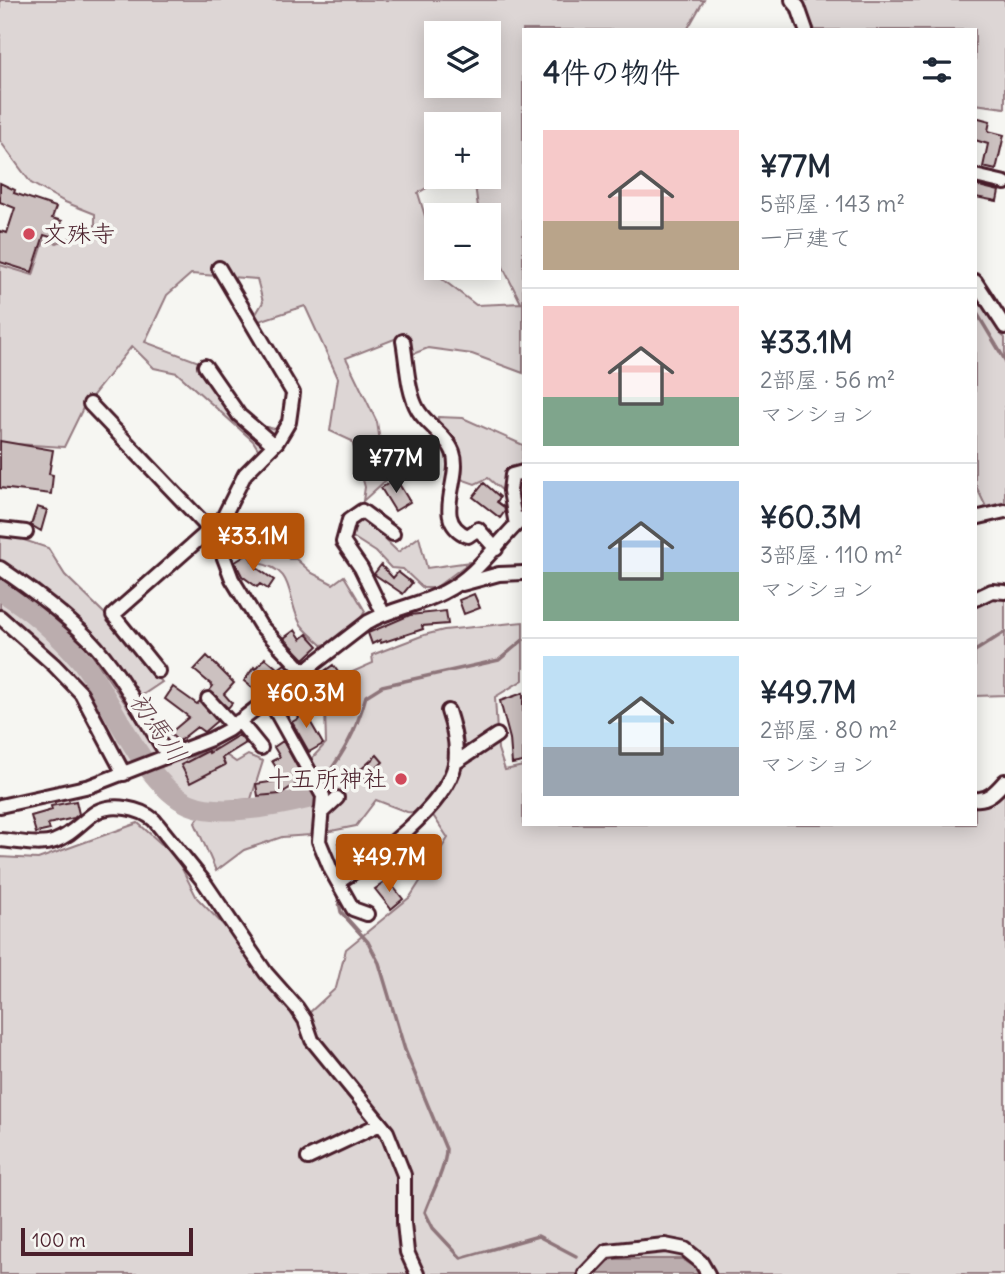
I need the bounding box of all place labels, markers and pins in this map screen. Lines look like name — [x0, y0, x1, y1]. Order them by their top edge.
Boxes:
place label: 文殊寺 — [43, 218, 115, 248]
marker: 文殊寺 — [21, 226, 37, 242]
pin: ¥77M — [355, 435, 437, 495]
pin: ¥33.1M — [196, 514, 310, 573]
pin: ¥60.3M — [249, 670, 363, 730]
place label: 十五所神社 — [267, 763, 387, 793]
marker: 十五所神社 — [393, 771, 409, 787]
pin: ¥49.7M — [332, 834, 446, 894]

